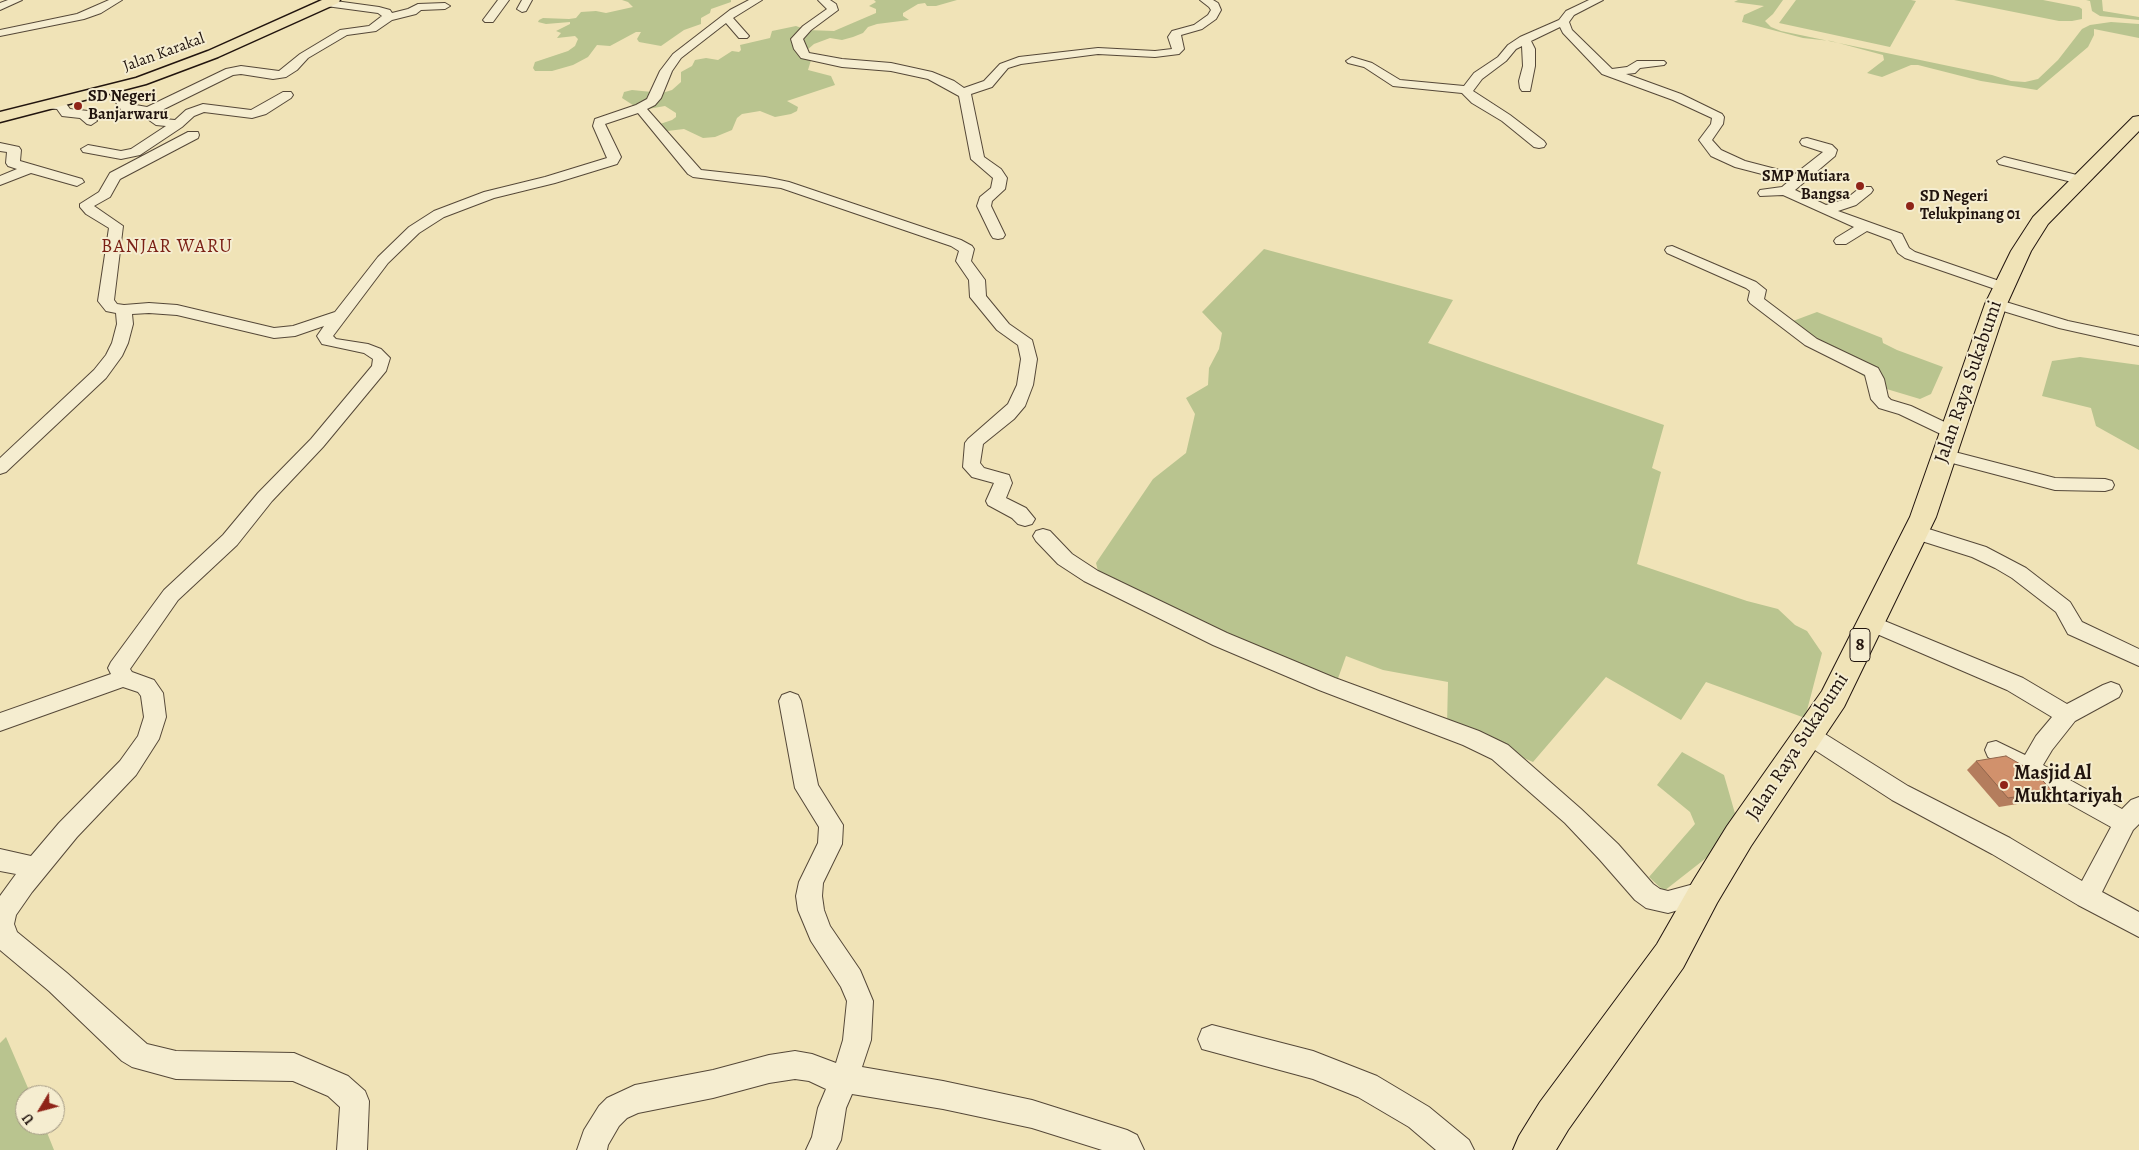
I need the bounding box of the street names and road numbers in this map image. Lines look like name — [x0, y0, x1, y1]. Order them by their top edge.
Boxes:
street label: Jalan Karakal — [121, 29, 207, 77]
street label: Jalan Raya Sukabumi — [1930, 297, 2008, 467]
road number: 8 — [1850, 628, 1870, 662]
street label: Jalan Raya Sukabumi — [1741, 669, 1855, 825]

